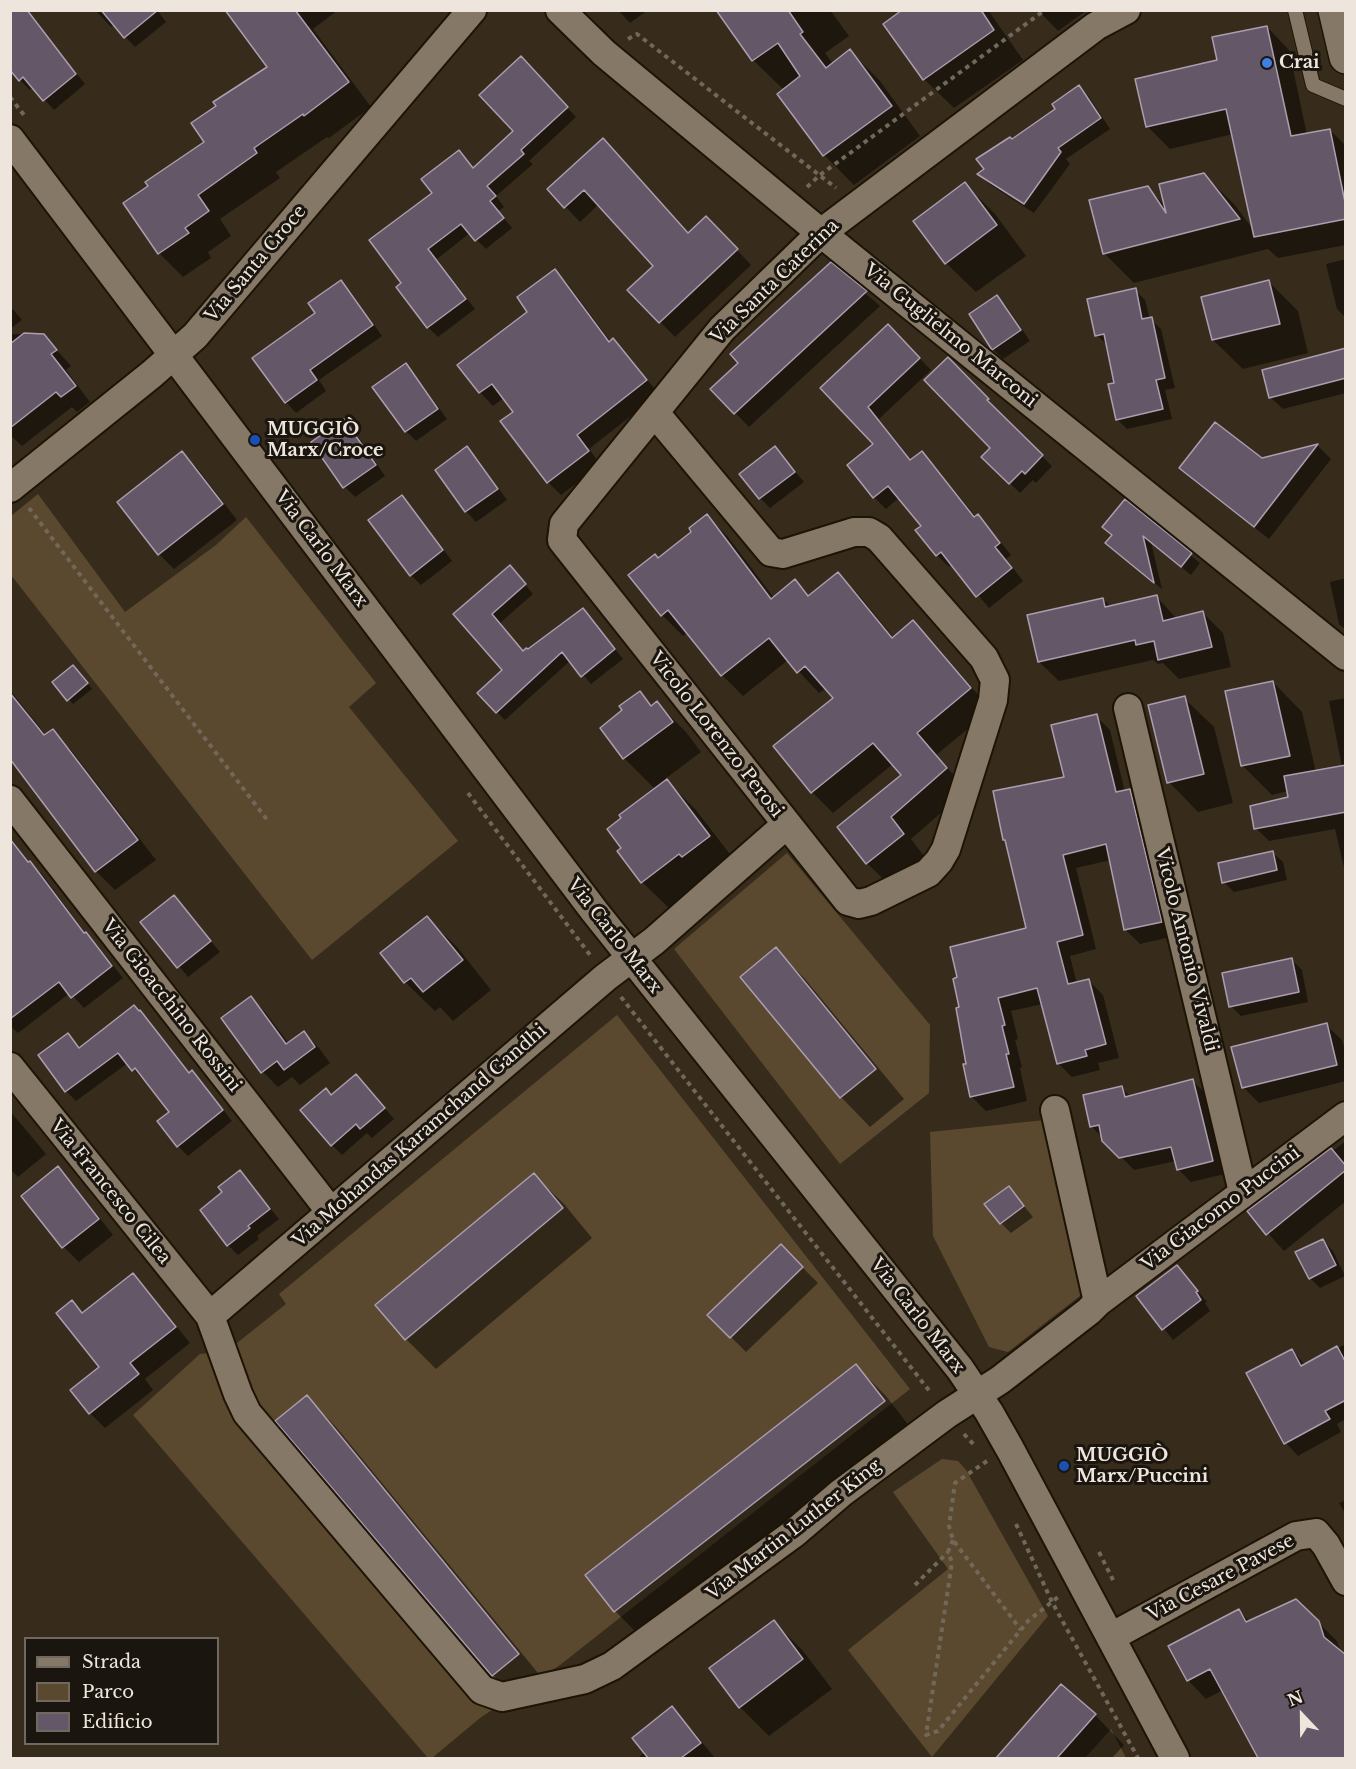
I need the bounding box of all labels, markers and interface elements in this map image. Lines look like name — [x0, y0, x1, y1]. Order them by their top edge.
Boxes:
place label: Crai — [1279, 52, 1320, 74]
marker: Crai — [1260, 56, 1274, 70]
street label: Via Santa Croce — [201, 201, 311, 327]
street label: Via Santa Caterina — [706, 215, 844, 349]
street label: Via Guglielmo Marconi — [859, 260, 1041, 412]
place label: MUGGIÒ Marx/Croce — [267, 419, 384, 462]
marker: MUGGIÒ Marx/Croce — [248, 433, 262, 447]
street label: Via Carlo Marx — [270, 487, 372, 611]
street label: Vicolo Lorenzo Perosi — [645, 648, 787, 822]
street label: Vicolo Antonio Vivaldi — [1150, 846, 1222, 1054]
street label: Via Carlo Marx — [562, 874, 666, 998]
street label: Via Gioacchino Rossini — [97, 916, 245, 1096]
street label: Via Mohandas Karamchand Gandhi — [289, 1020, 551, 1252]
street label: Via Francesco Cilea — [45, 1115, 175, 1269]
street label: Via Giacomo Puccini — [1137, 1142, 1305, 1276]
street label: Via Carlo Marx — [865, 1254, 969, 1378]
place label: MUGGIÒ Marx/Puccini — [1076, 1445, 1208, 1488]
street label: Via Martin Luther King — [702, 1455, 886, 1605]
marker: MUGGIÒ Marx/Puccini — [1057, 1459, 1071, 1473]
street label: Via Cesare Pavese — [1144, 1530, 1298, 1626]
legend — [24, 1637, 219, 1745]
text: Strada — [82, 1651, 141, 1673]
text: Parco — [82, 1681, 134, 1703]
north arrow — [1272, 1685, 1332, 1745]
text: N — [1285, 1686, 1306, 1710]
text: Edificio — [82, 1711, 153, 1733]

